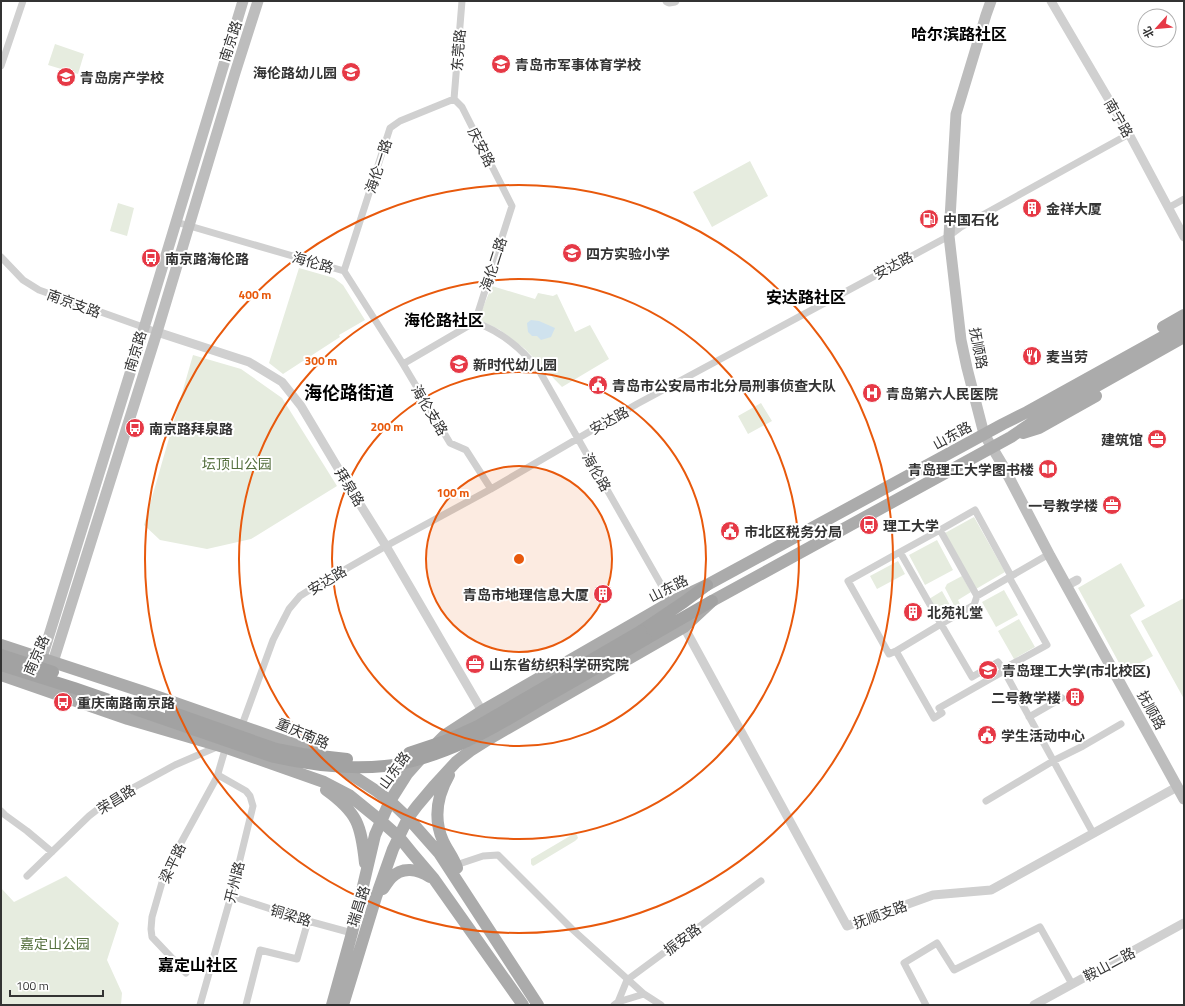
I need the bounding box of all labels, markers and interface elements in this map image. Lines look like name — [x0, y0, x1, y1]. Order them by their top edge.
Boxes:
north arrow — [1137, 8, 1177, 48]
street label: 南京路 — [214, 18, 246, 64]
district label: 哈尔滨路社区 — [911, 22, 1007, 46]
text: 北 — [1138, 24, 1158, 41]
street label: 东莞路 — [446, 28, 470, 72]
school or university icon: 青岛市军事体育学校 — [490, 53, 512, 75]
place label: 青岛市军事体育学校 — [515, 54, 641, 75]
school or university icon: 海伦路幼儿园 — [340, 61, 362, 83]
place label: 海伦路幼儿园 — [253, 62, 337, 83]
school or university icon: 青岛房产学校 — [55, 66, 77, 88]
place label: 青岛房产学校 — [80, 67, 164, 88]
street label: 南宁路 — [1099, 95, 1139, 141]
street label: 庆安路 — [463, 124, 501, 170]
street label: 海伦一路 — [359, 136, 397, 196]
building icon: 金祥大厦 — [1021, 197, 1043, 219]
place label: 金祥大厦 — [1046, 198, 1102, 219]
fuel station icon: 中国石化 — [918, 208, 940, 230]
place label: 中国石化 — [943, 209, 999, 230]
street label: 海伦二路 — [474, 234, 512, 294]
school or university icon: 四方实验小学 — [561, 242, 583, 264]
place label: 四方实验小学 — [586, 243, 670, 264]
street label: 海伦路 — [290, 246, 336, 278]
street label: 安达路 — [870, 246, 916, 284]
bus stop icon: 南京路海伦路 — [140, 247, 162, 269]
place label: 南京路海伦路 — [165, 248, 249, 269]
street label: 南京支路 — [44, 284, 104, 322]
text: 400 m — [239, 285, 271, 304]
district label: 安达路社区 — [766, 285, 846, 309]
district label: 海伦路社区 — [404, 308, 484, 332]
street label: 抚顺路 — [965, 325, 993, 371]
street label: 南京路 — [119, 328, 151, 374]
restaurant icon: 麦当劳 — [1021, 345, 1043, 367]
place label: 麦当劳 — [1046, 346, 1088, 367]
text: 300 m — [305, 351, 337, 370]
school or university icon: 新时代幼儿园 — [448, 353, 470, 375]
place label: 新时代幼儿园 — [473, 354, 557, 375]
public building icon: 青岛市公安局市北分局刑事侦查大队 — [587, 374, 609, 396]
place label: 青岛市公安局市北分局刑事侦查大队 — [612, 375, 836, 396]
district label: 海伦路街道 — [304, 379, 394, 406]
street label: 海伦支路 — [407, 381, 453, 439]
hospital icon: 青岛第六人民医院 — [861, 382, 883, 404]
place label: 青岛第六人民医院 — [886, 383, 998, 404]
street label: 安达路 — [586, 401, 632, 439]
street label: 山东路 — [929, 416, 975, 454]
bus stop icon: 南京路拜泉路 — [124, 417, 146, 439]
text: 200 m — [371, 417, 403, 436]
place label: 南京路拜泉路 — [149, 418, 233, 439]
office icon: 建筑馆 — [1146, 428, 1168, 450]
place label: 建筑馆 — [1101, 429, 1143, 450]
street label: 海伦路 — [577, 449, 617, 495]
park label: 坛顶山公园 — [202, 453, 272, 474]
library icon: 青岛理工大学图书楼 — [1037, 458, 1059, 480]
place label: 青岛理工大学图书楼 — [908, 459, 1034, 480]
street label: 拜泉路 — [330, 464, 370, 510]
text: 100 m — [437, 483, 469, 502]
office icon: 一号教学楼 — [1101, 494, 1123, 516]
place label: 一号教学楼 — [1028, 495, 1098, 516]
bus stop icon: 理工大学 — [858, 514, 880, 536]
place label: 理工大学 — [883, 515, 939, 536]
public building icon: 市北区税务分局 — [719, 520, 741, 542]
place label: 市北区税务分局 — [744, 521, 842, 542]
centre of rings — [512, 552, 526, 566]
street label: 安达路 — [304, 560, 350, 600]
street label: 山东路 — [645, 569, 691, 607]
building icon: 青岛市地理信息大厦 — [592, 583, 614, 605]
place label: 青岛市地理信息大厦 — [463, 584, 589, 605]
building icon: 北苑礼堂 — [902, 601, 924, 623]
place label: 北苑礼堂 — [927, 602, 983, 623]
street label: 南京路 — [18, 632, 54, 678]
office icon: 山东省纺织科学研究院 — [464, 653, 486, 675]
place label: 山东省纺织科学研究院 — [489, 654, 629, 675]
school or university icon: 青岛理工大学(市北校区) — [977, 659, 999, 681]
place label: 青岛理工大学(市北校区) — [1002, 660, 1151, 681]
building icon: 二号教学楼 — [1064, 686, 1086, 708]
place label: 二号教学楼 — [991, 687, 1061, 708]
street label: 抚顺路 — [1133, 687, 1171, 733]
bus stop icon: 重庆南路南京路 — [52, 691, 74, 713]
place label: 重庆南路南京路 — [77, 692, 175, 713]
street label: 重庆南路 — [273, 712, 333, 754]
public building icon: 学生活动中心 — [976, 724, 998, 746]
place label: 学生活动中心 — [1001, 725, 1085, 746]
street label: 山东路 — [373, 747, 415, 793]
street label: 荣昌路 — [93, 779, 139, 819]
street label: 梁平路 — [154, 840, 190, 886]
street label: 开州路 — [219, 859, 249, 905]
street label: 瑞昌路 — [342, 883, 374, 929]
street label: 抚顺支路 — [850, 895, 910, 933]
street label: 铜梁路 — [268, 899, 314, 931]
street label: 振安路 — [659, 918, 705, 960]
park label: 嘉定山公园 — [20, 933, 90, 954]
street label: 鞍山二路 — [1079, 942, 1139, 986]
district label: 嘉定山社区 — [158, 953, 238, 977]
scale bar — [10, 972, 103, 998]
text: 100 m — [16, 976, 49, 995]

